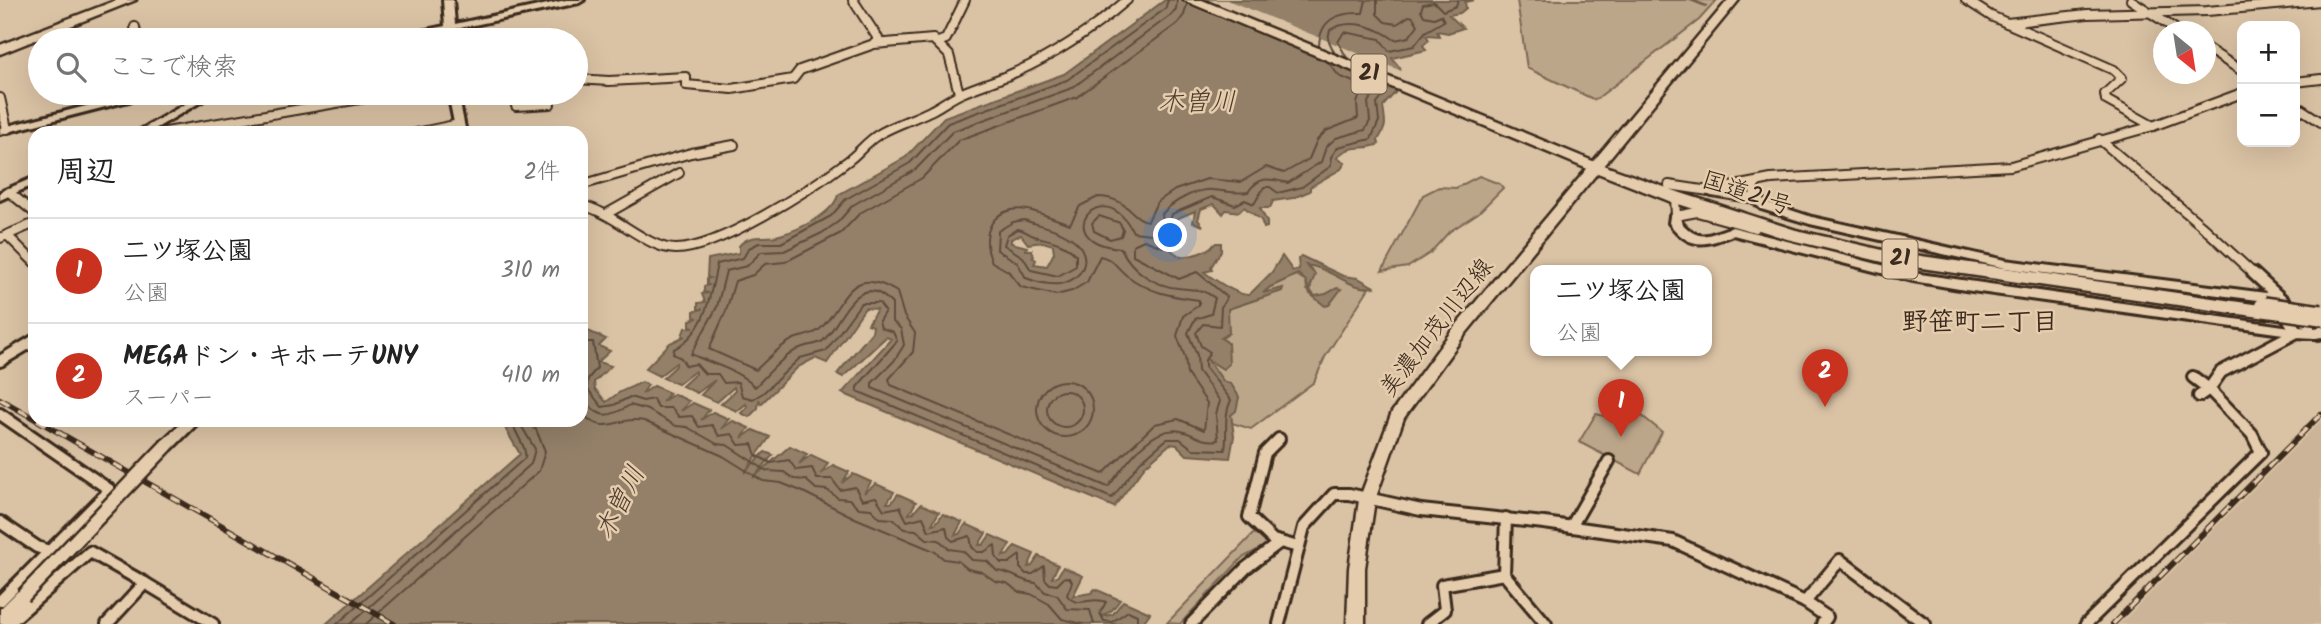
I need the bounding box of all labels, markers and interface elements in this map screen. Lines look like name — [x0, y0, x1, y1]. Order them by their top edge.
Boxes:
north arrow — [2153, 21, 2216, 84]
map controls — [2237, 21, 2300, 147]
button: + — [2237, 21, 2300, 84]
search box — [28, 28, 588, 105]
text: ここで検索 — [108, 47, 238, 89]
icon: search — [52, 48, 90, 86]
road number: 21 — [1352, 54, 1386, 94]
water label: 木曽川 — [1158, 82, 1236, 124]
button: − — [2237, 84, 2300, 147]
text: 周辺 — [56, 149, 116, 197]
text: 2件 — [524, 155, 560, 191]
street label: 国道21号 — [1697, 161, 1797, 227]
your location — [1153, 218, 1187, 252]
text: 二ツ塚公園 — [123, 231, 253, 273]
road number: 21 — [1882, 240, 1918, 278]
street label: 美濃加茂川辺線 — [1370, 250, 1504, 406]
text: 1 — [76, 253, 82, 289]
text: 310 m — [501, 253, 560, 289]
popup — [1530, 265, 1712, 356]
text: 二ツ塚公園 — [1556, 271, 1686, 313]
text: 公園 — [123, 276, 169, 312]
district label: 野笹町二丁目 — [1902, 302, 2058, 344]
text: 公園 — [1556, 316, 1602, 352]
text: MEGAドン・キホーテUNY — [123, 336, 417, 378]
pin: 2 — [1802, 349, 1848, 407]
text: 2 — [72, 358, 86, 394]
text: 410 m — [501, 358, 560, 394]
pin: 1 — [1598, 379, 1644, 437]
text: スーパー — [123, 381, 214, 417]
water label: 木曽川 — [585, 459, 657, 547]

